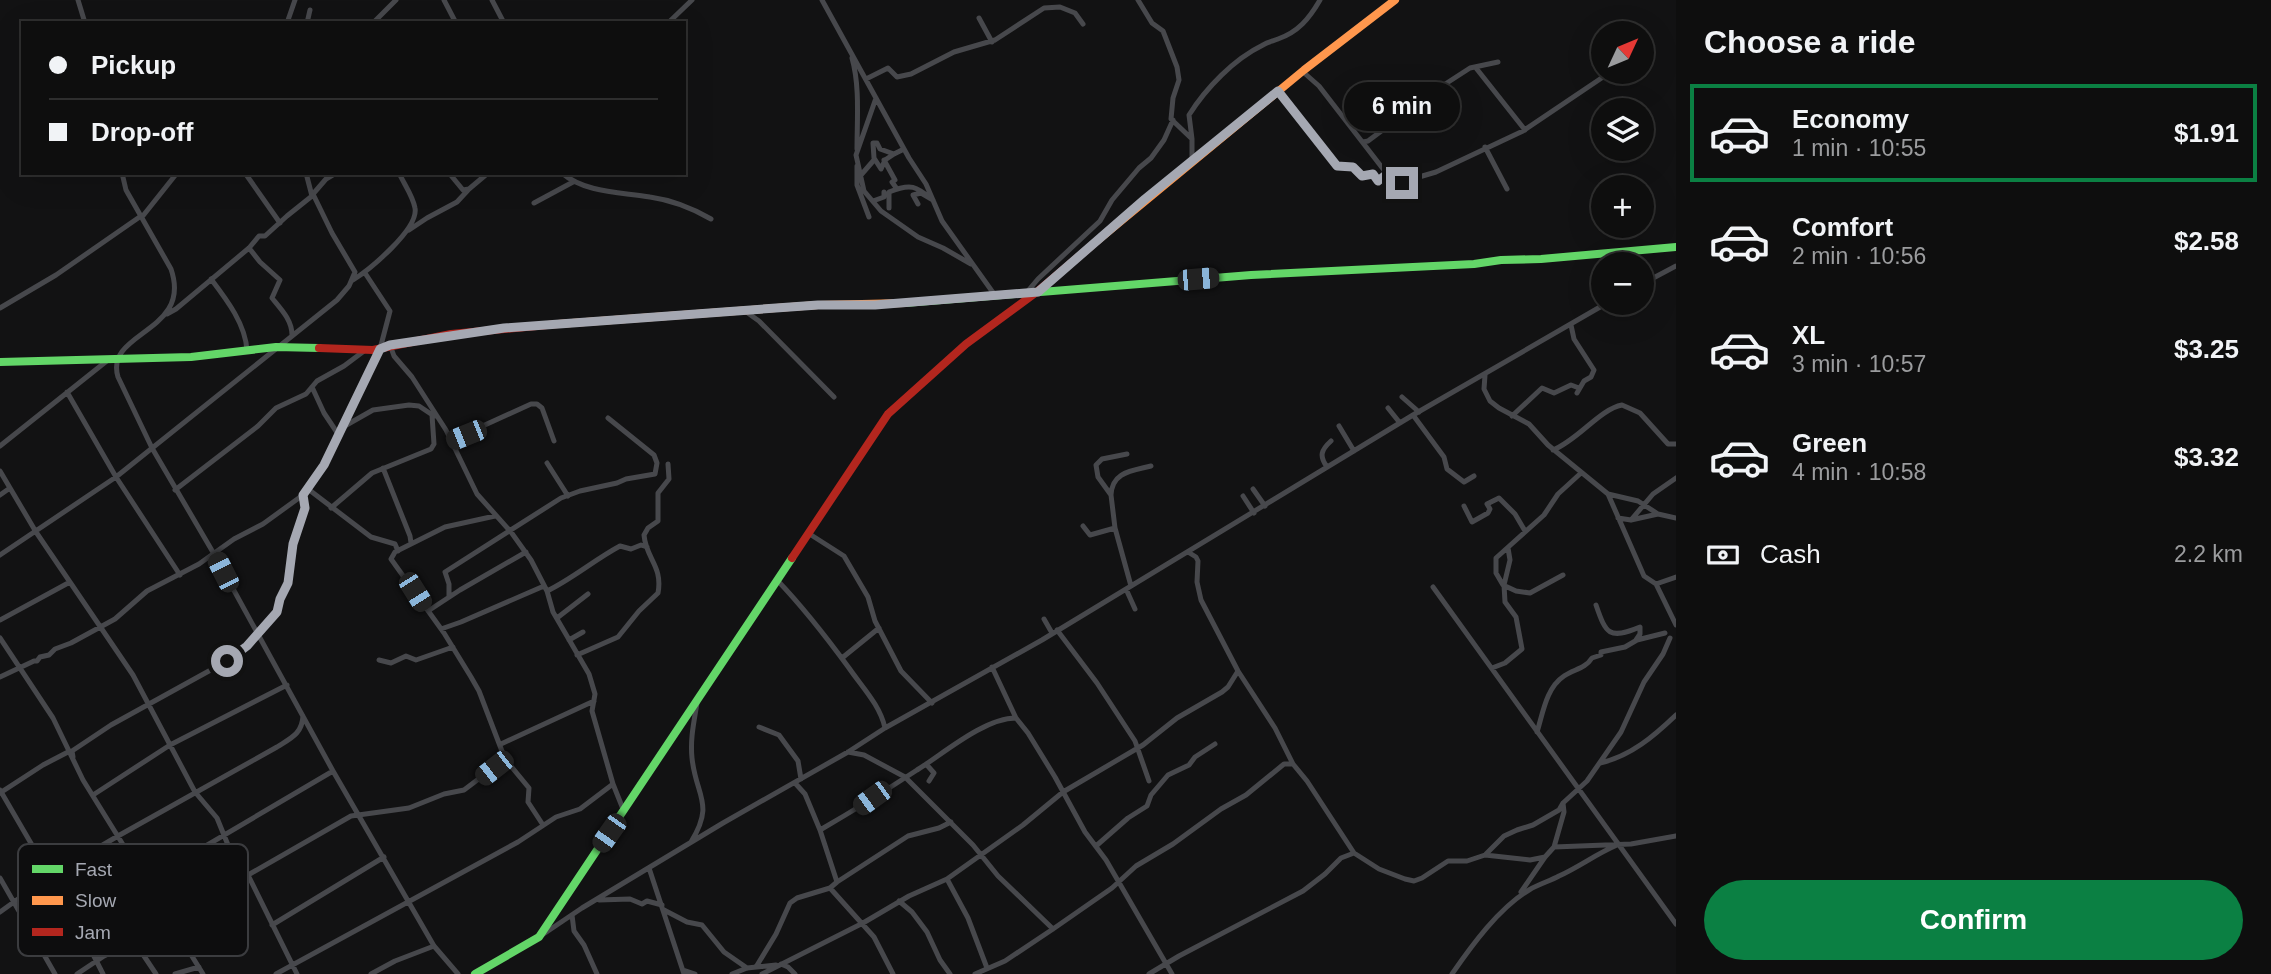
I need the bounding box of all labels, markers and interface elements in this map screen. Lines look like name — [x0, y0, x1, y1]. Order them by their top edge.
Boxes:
north arrow — [1591, 21, 1654, 84]
map controls — [1591, 21, 1654, 315]
text: Choose a ride — [1704, 24, 1916, 60]
text: Pickup — [91, 50, 176, 80]
callout: 6 min — [1344, 82, 1460, 130]
text: 6 min — [1372, 93, 1432, 119]
button: layers — [1591, 98, 1654, 161]
icon: car — [1708, 102, 1771, 165]
text: Economy — [1792, 104, 1909, 134]
text: Drop-off — [91, 117, 194, 147]
text: $1.91 — [2174, 118, 2239, 148]
text: 1 min · 10:55 — [1792, 135, 1926, 161]
route end — [1386, 167, 1418, 199]
button: + — [1591, 175, 1654, 238]
icon: car — [1708, 210, 1771, 273]
text: Comfort — [1792, 212, 1893, 242]
text: $2.58 — [2174, 226, 2239, 256]
text: 2 min · 10:56 — [1792, 243, 1926, 269]
button: − — [1591, 252, 1654, 315]
car — [1177, 267, 1220, 291]
icon: car — [1708, 318, 1771, 381]
text: XL — [1792, 320, 1825, 350]
text: $3.25 — [2174, 334, 2239, 364]
text: 3 min · 10:57 — [1792, 351, 1926, 377]
car — [443, 417, 490, 453]
icon: car — [1708, 426, 1771, 489]
text: Green — [1792, 428, 1867, 458]
text: $3.32 — [2174, 442, 2239, 472]
text: 4 min · 10:58 — [1792, 459, 1926, 485]
icon: cash — [1704, 536, 1742, 574]
text: Cash — [1760, 539, 1821, 569]
text: 2.2 km — [2174, 541, 2243, 567]
car — [205, 549, 242, 595]
car — [395, 569, 436, 615]
route start — [211, 645, 243, 677]
car — [471, 747, 518, 789]
car — [849, 777, 896, 819]
car — [589, 810, 630, 856]
legend — [18, 844, 248, 956]
text: Fast — [75, 859, 113, 880]
button: Confirm — [1704, 880, 2243, 960]
text: Slow — [75, 890, 116, 911]
text: Jam — [75, 922, 111, 943]

